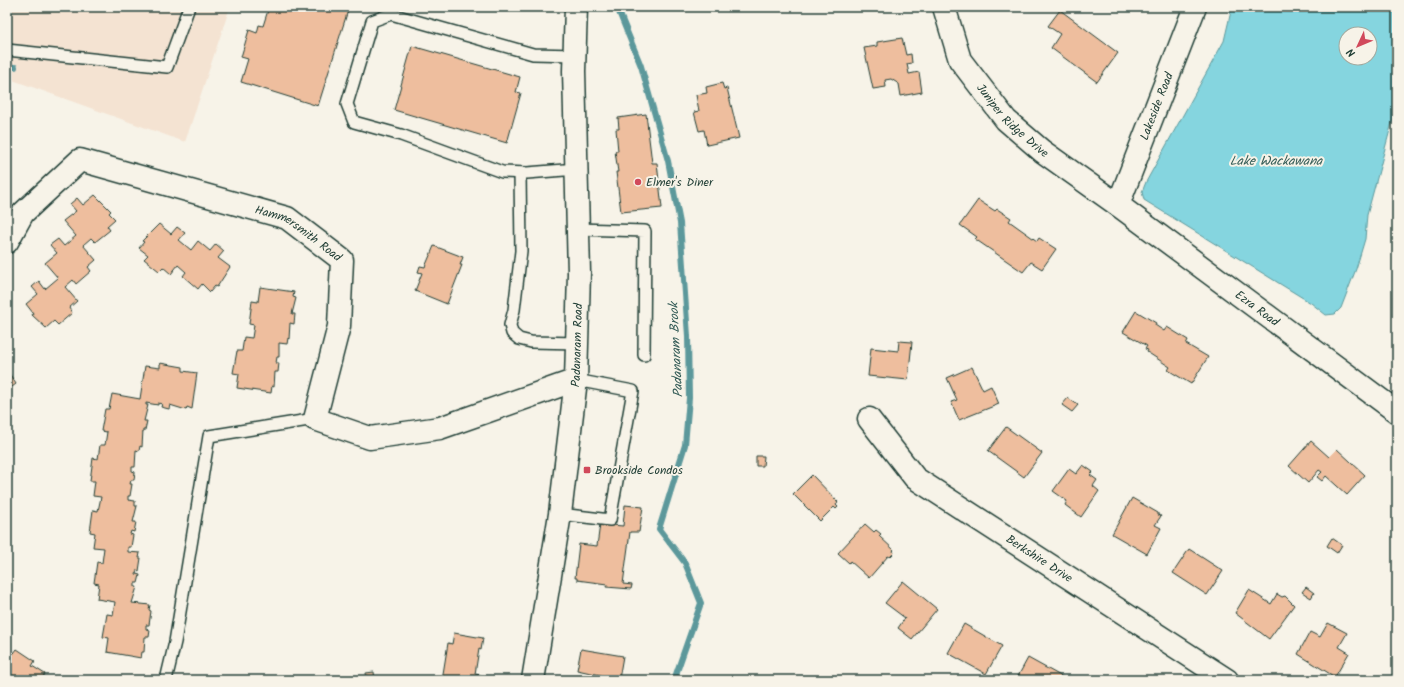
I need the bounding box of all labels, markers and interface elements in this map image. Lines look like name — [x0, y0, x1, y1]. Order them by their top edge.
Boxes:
north arrow — [1338, 26, 1378, 66]
text: N — [1343, 43, 1360, 61]
street label: Lakeside Road — [1135, 69, 1179, 143]
street label: Juniper Ridge Drive — [971, 80, 1053, 163]
water label: Lake Wackawana — [1230, 151, 1323, 172]
place label: Elmer's Diner — [646, 173, 714, 192]
marker: Elmer's Diner — [633, 177, 643, 187]
street label: Hammersmith Road — [253, 200, 346, 267]
street label: Ezra Road — [1231, 286, 1284, 332]
water label: Padanaram Brook — [663, 300, 689, 398]
street label: Padanaram Road — [566, 302, 588, 388]
place label: Brookside Condos — [595, 461, 683, 480]
marker: Brookside Condos — [582, 465, 592, 475]
street label: Berkshire Drive — [1002, 530, 1077, 588]

